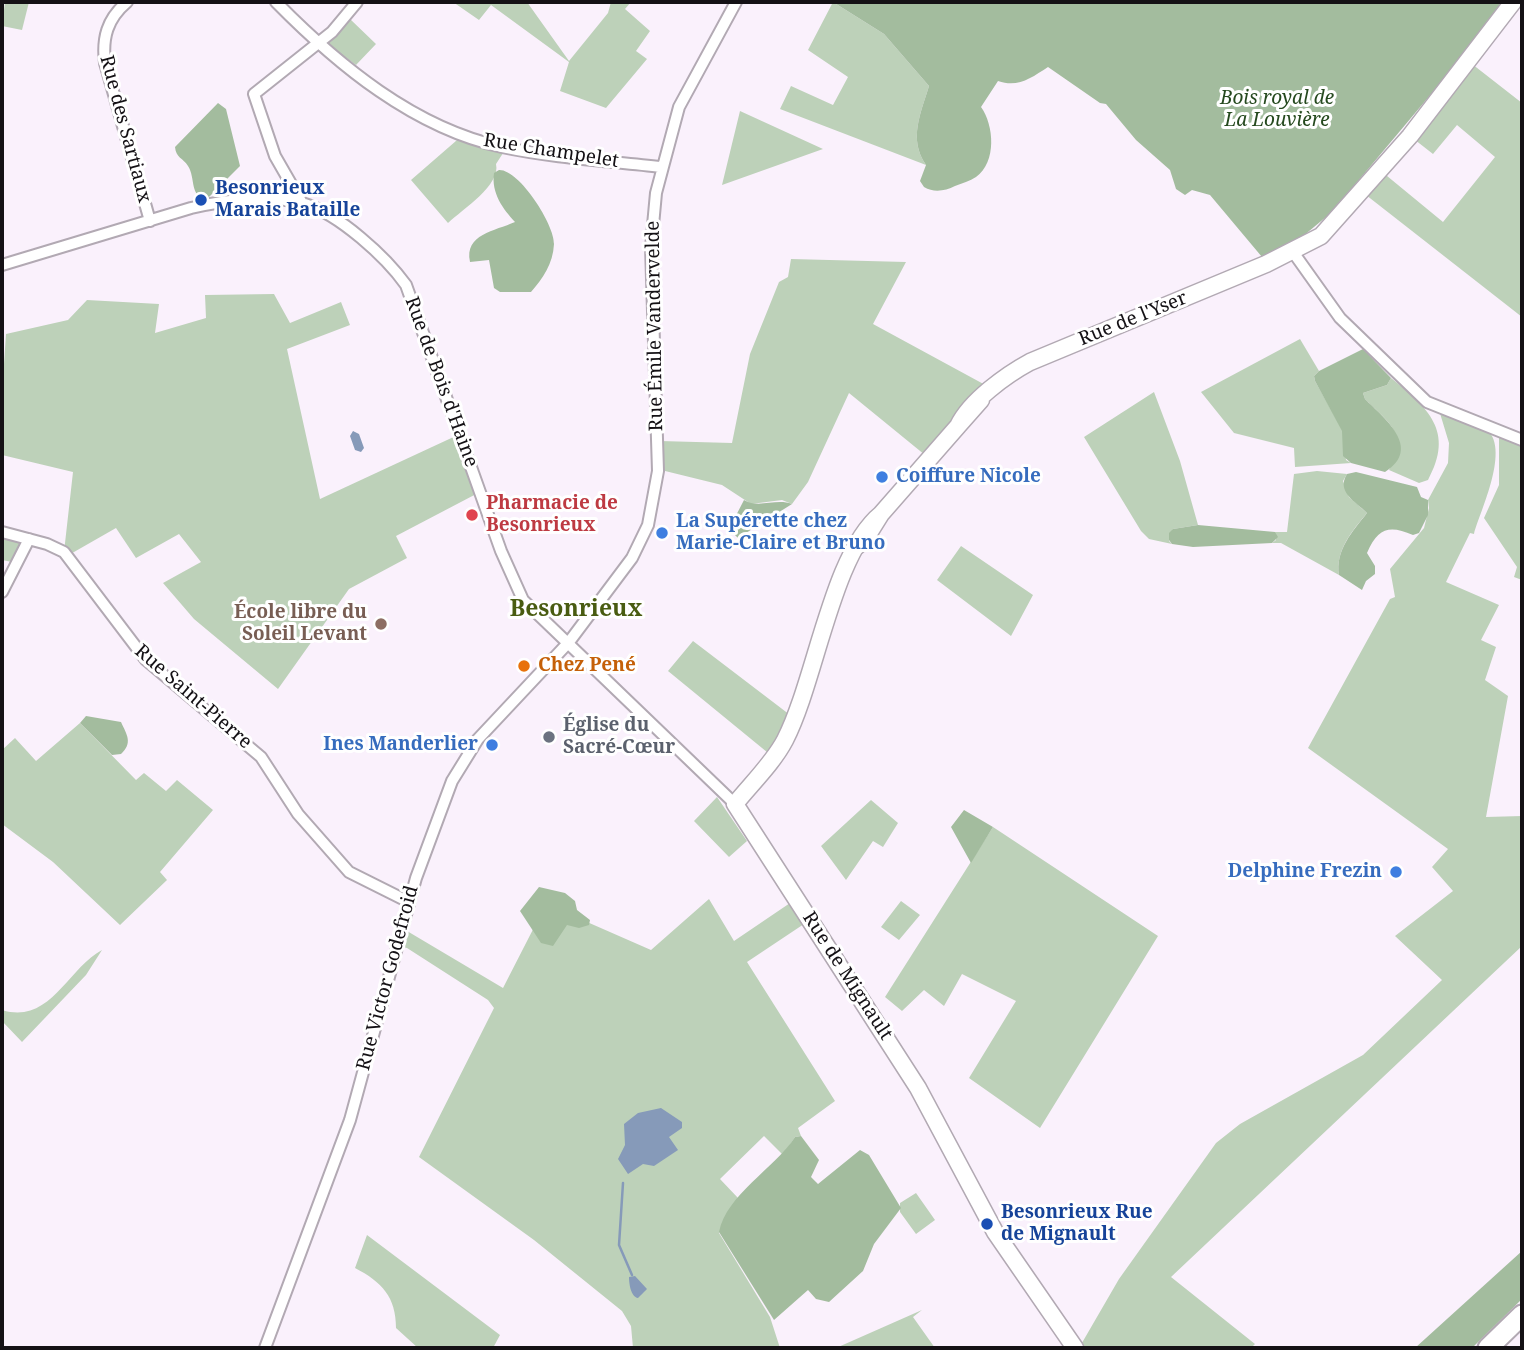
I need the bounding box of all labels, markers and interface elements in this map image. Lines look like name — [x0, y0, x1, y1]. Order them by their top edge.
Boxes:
street label: Rue des Sartiaux — [94, 53, 156, 205]
park label: Bois royal de La Louvière — [1220, 88, 1334, 132]
street label: Rue Champelet — [482, 129, 620, 173]
place label: Besonrieux Marais Bataille — [215, 178, 360, 222]
marker: Besonrieux Marais Bataille — [193, 192, 209, 208]
street label: Rue Émile Vandervelde — [642, 220, 668, 432]
street label: Rue de l'Yser — [1075, 287, 1191, 351]
street label: Rue de Bois d'Haine — [400, 294, 482, 470]
place label: Coiffure Nicole — [896, 466, 1041, 488]
marker: Coiffure Nicole — [874, 469, 890, 485]
place label: Pharmacie de Besonrieux — [486, 493, 618, 537]
marker: Pharmacie de Besonrieux — [464, 507, 480, 523]
place label: La Supérette chez Marie-Claire et Bruno — [676, 511, 885, 555]
marker: La Supérette chez Marie-Claire et Bruno — [654, 525, 670, 541]
district label: Besonrieux — [510, 595, 642, 623]
place label: École libre du Soleil Levant — [234, 602, 367, 646]
marker: École libre du Soleil Levant — [373, 616, 389, 632]
street label: Rue Saint-Pierre — [130, 640, 256, 754]
place label: Chez Pené — [538, 655, 636, 677]
marker: Chez Pené — [516, 658, 532, 674]
place label: Église du Sacré-Cœur — [563, 715, 675, 759]
marker: Église du Sacré-Cœur — [541, 729, 557, 745]
place label: Ines Manderlier — [323, 734, 478, 756]
marker: Ines Manderlier — [484, 737, 500, 753]
place label: Delphine Frezin — [1228, 861, 1382, 883]
marker: Delphine Frezin — [1388, 864, 1404, 880]
street label: Rue Victor Godefroid — [352, 883, 424, 1073]
street label: Rue de Mignault — [797, 908, 897, 1044]
place label: Besonrieux Rue de Mignault — [1001, 1202, 1153, 1246]
marker: Besonrieux Rue de Mignault — [979, 1216, 995, 1232]

